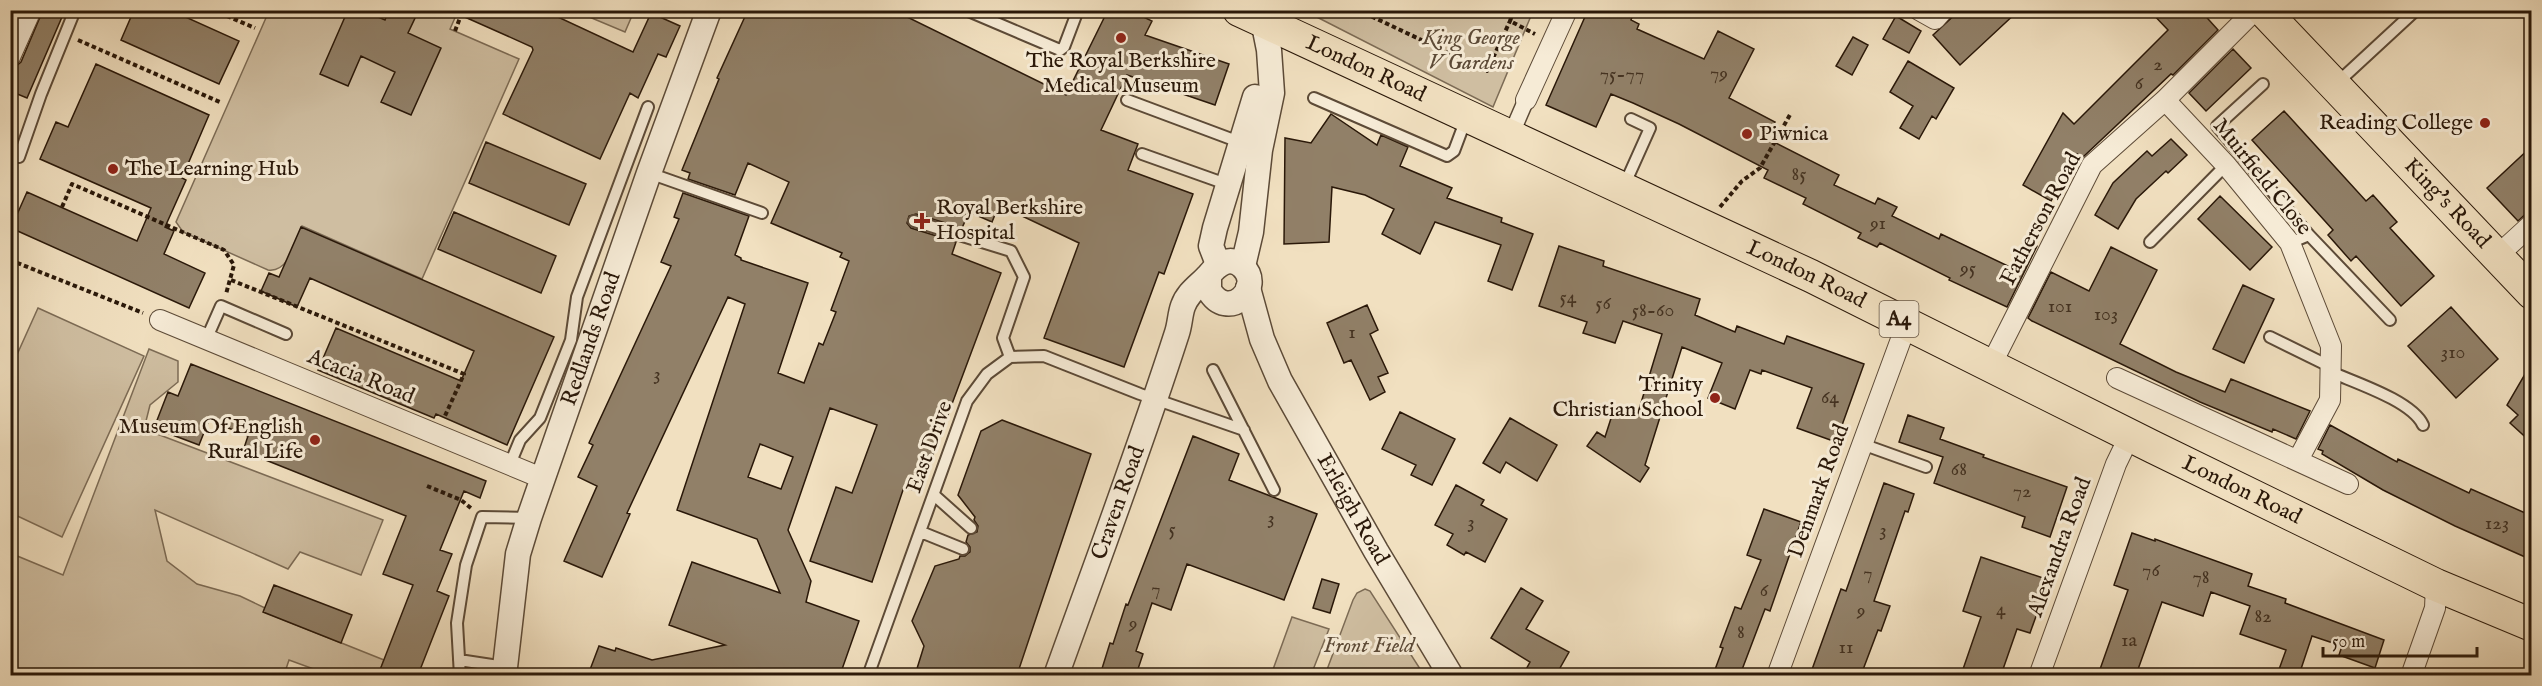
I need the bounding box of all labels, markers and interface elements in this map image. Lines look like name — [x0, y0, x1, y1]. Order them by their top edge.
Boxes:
park label: King George V Gardens — [1421, 24, 1521, 77]
street label: London Road — [1301, 29, 1431, 109]
marker: The Royal Berkshire Medical Museum — [1114, 31, 1128, 45]
place label: The Royal Berkshire Medical Museum — [1026, 47, 1216, 100]
house number: 2 — [2153, 52, 2163, 77]
house number: 79 — [1710, 61, 1728, 86]
house number: 75-77 — [1600, 62, 1644, 87]
house number: 6 — [2135, 71, 2144, 96]
place label: Reading College — [2319, 109, 2473, 137]
street label: Muirfield Close — [2206, 113, 2318, 241]
marker: Reading College — [2478, 116, 2492, 130]
place label: Piwnica — [1759, 120, 1829, 148]
marker: Piwnica — [1740, 127, 1754, 141]
street label: Fatherson Road — [1994, 148, 2088, 290]
street label: King's Road — [2398, 153, 2497, 255]
place label: The Learning Hub — [125, 155, 299, 183]
marker: The Learning Hub — [106, 162, 120, 176]
house number: 85 — [1791, 162, 1807, 187]
place label: Royal Berkshire Hospital — [936, 194, 1083, 247]
house number: 91 — [1869, 211, 1886, 236]
marker: Royal Berkshire Hospital — [913, 212, 931, 230]
street label: London Road — [1742, 234, 1871, 315]
house number: 95 — [1959, 256, 1976, 281]
street label: Redlands Road — [555, 268, 628, 410]
house number: 54 — [1560, 285, 1577, 310]
house number: 56 — [1595, 291, 1611, 316]
house number: 101 — [2048, 294, 2072, 319]
house number: 58-60 — [1632, 298, 1674, 323]
road number: A4 — [1880, 301, 1918, 337]
house number: 103 — [2094, 302, 2118, 327]
house number: 1 — [1348, 320, 1356, 345]
house number: 310 — [2441, 340, 2465, 365]
street label: Acacia Road — [302, 342, 419, 411]
house number: 3 — [653, 362, 661, 387]
place label: Trinity Christian School — [1552, 371, 1703, 424]
house number: 64 — [1821, 385, 1839, 410]
marker: Trinity Christian School — [1708, 391, 1722, 405]
street label: East Drive — [900, 397, 960, 497]
place label: Museum Of English Rural Life — [119, 413, 303, 466]
street label: Denmark Road — [1782, 420, 1856, 562]
marker: Museum Of English Rural Life — [308, 433, 322, 447]
street label: Craven Road — [1085, 442, 1152, 564]
street label: Erleigh Road — [1310, 449, 1395, 570]
street label: London Road — [2178, 449, 2306, 531]
house number: 68 — [1951, 457, 1967, 482]
street label: Alexandra Road — [2021, 473, 2098, 622]
house number: 72 — [2013, 479, 2031, 504]
house number: 3 — [1267, 506, 1275, 531]
house number: 3 — [1467, 510, 1475, 535]
house number: 123 — [2485, 511, 2509, 536]
house number: 5 — [1168, 517, 1176, 542]
house number: 3 — [1879, 518, 1887, 543]
house number: 76 — [2142, 558, 2160, 583]
house number: 7 — [1863, 561, 1873, 586]
house number: 78 — [2192, 565, 2210, 590]
house number: 7 — [1151, 577, 1161, 602]
house number: 6 — [1760, 578, 1769, 603]
house number: 4 — [1996, 597, 2006, 622]
house number: 9 — [1856, 598, 1865, 623]
house number: 82 — [2254, 604, 2272, 629]
house number: 9 — [1128, 611, 1137, 636]
house number: 8 — [1737, 620, 1745, 645]
scale bar — [2323, 620, 2478, 658]
house number: 1a — [2121, 628, 2137, 653]
text: 50 m — [2332, 631, 2365, 654]
park label: Front Field — [1323, 632, 1416, 660]
house number: 11 — [1839, 635, 1853, 660]

